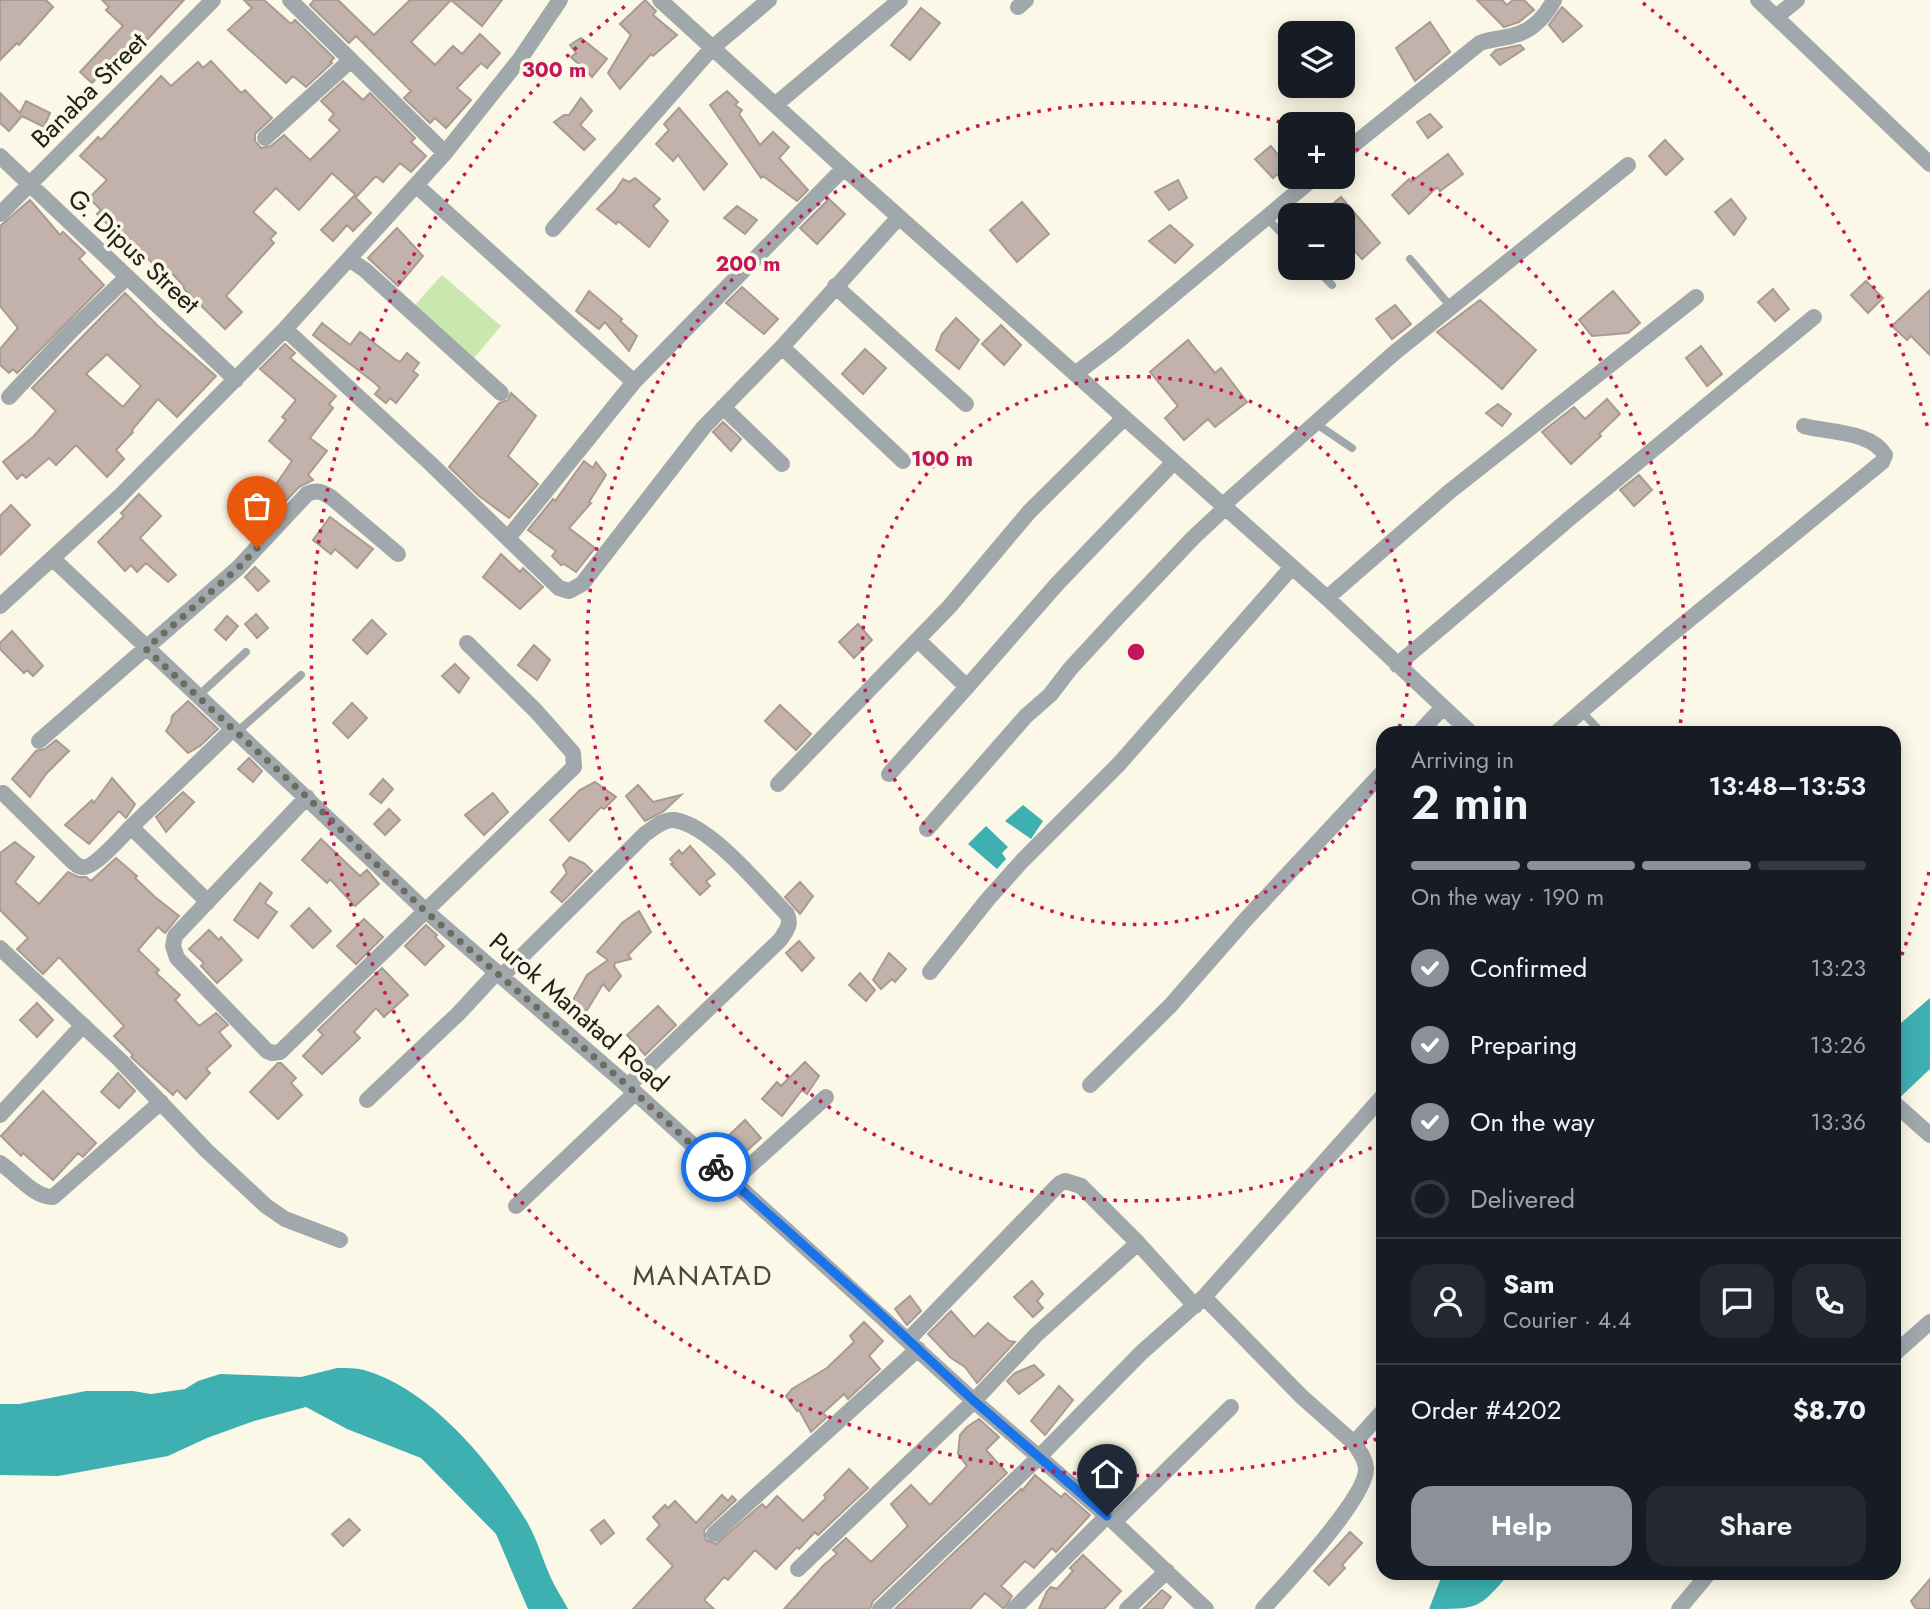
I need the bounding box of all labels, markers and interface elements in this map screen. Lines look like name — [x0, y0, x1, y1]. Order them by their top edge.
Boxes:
map controls — [1278, 21, 1355, 280]
button: layers — [1278, 21, 1355, 98]
street label: Banaba Street — [22, 23, 156, 157]
text: 300 m — [522, 55, 586, 85]
button: + — [1278, 112, 1355, 189]
street label: G. Dipus Street — [60, 180, 209, 323]
button: − — [1278, 203, 1355, 280]
text: 200 m — [715, 249, 781, 279]
text: 100 m — [911, 444, 973, 474]
pin — [227, 476, 287, 548]
icon: bag — [238, 487, 276, 525]
centre of rings — [1124, 640, 1148, 664]
text: Arriving in — [1411, 743, 1514, 777]
text: 13:48–13:53 — [1709, 767, 1866, 805]
text: 2 min — [1411, 770, 1529, 836]
text: On the way · 190 m — [1411, 880, 1604, 914]
street label: Purok Manatad Road — [481, 923, 677, 1101]
icon: check — [1411, 949, 1449, 987]
text: Confirmed — [1470, 949, 1587, 987]
text: 13:23 — [1811, 951, 1866, 985]
icon: check — [1411, 1026, 1449, 1064]
text: Preparing — [1470, 1026, 1577, 1064]
text: 13:26 — [1810, 1028, 1866, 1062]
icon: check — [1411, 1103, 1449, 1141]
text: On the way — [1470, 1103, 1595, 1141]
text: 13:36 — [1810, 1105, 1866, 1139]
courier — [681, 1132, 751, 1202]
icon: bike — [697, 1148, 735, 1186]
text: Delivered — [1470, 1180, 1575, 1218]
district label: MANATAD — [632, 1255, 774, 1296]
button: person — [1411, 1264, 1485, 1338]
button: chat — [1700, 1264, 1774, 1338]
button: phone — [1792, 1264, 1866, 1338]
text: Sam — [1503, 1265, 1555, 1303]
text: Courier · 4.4 — [1503, 1303, 1631, 1337]
text: Order #4202 — [1411, 1391, 1561, 1429]
text: $8.70 — [1793, 1391, 1866, 1429]
pin — [1077, 1444, 1137, 1516]
icon: home — [1088, 1455, 1126, 1493]
button: Help — [1411, 1486, 1632, 1566]
button: Share — [1646, 1486, 1866, 1566]

